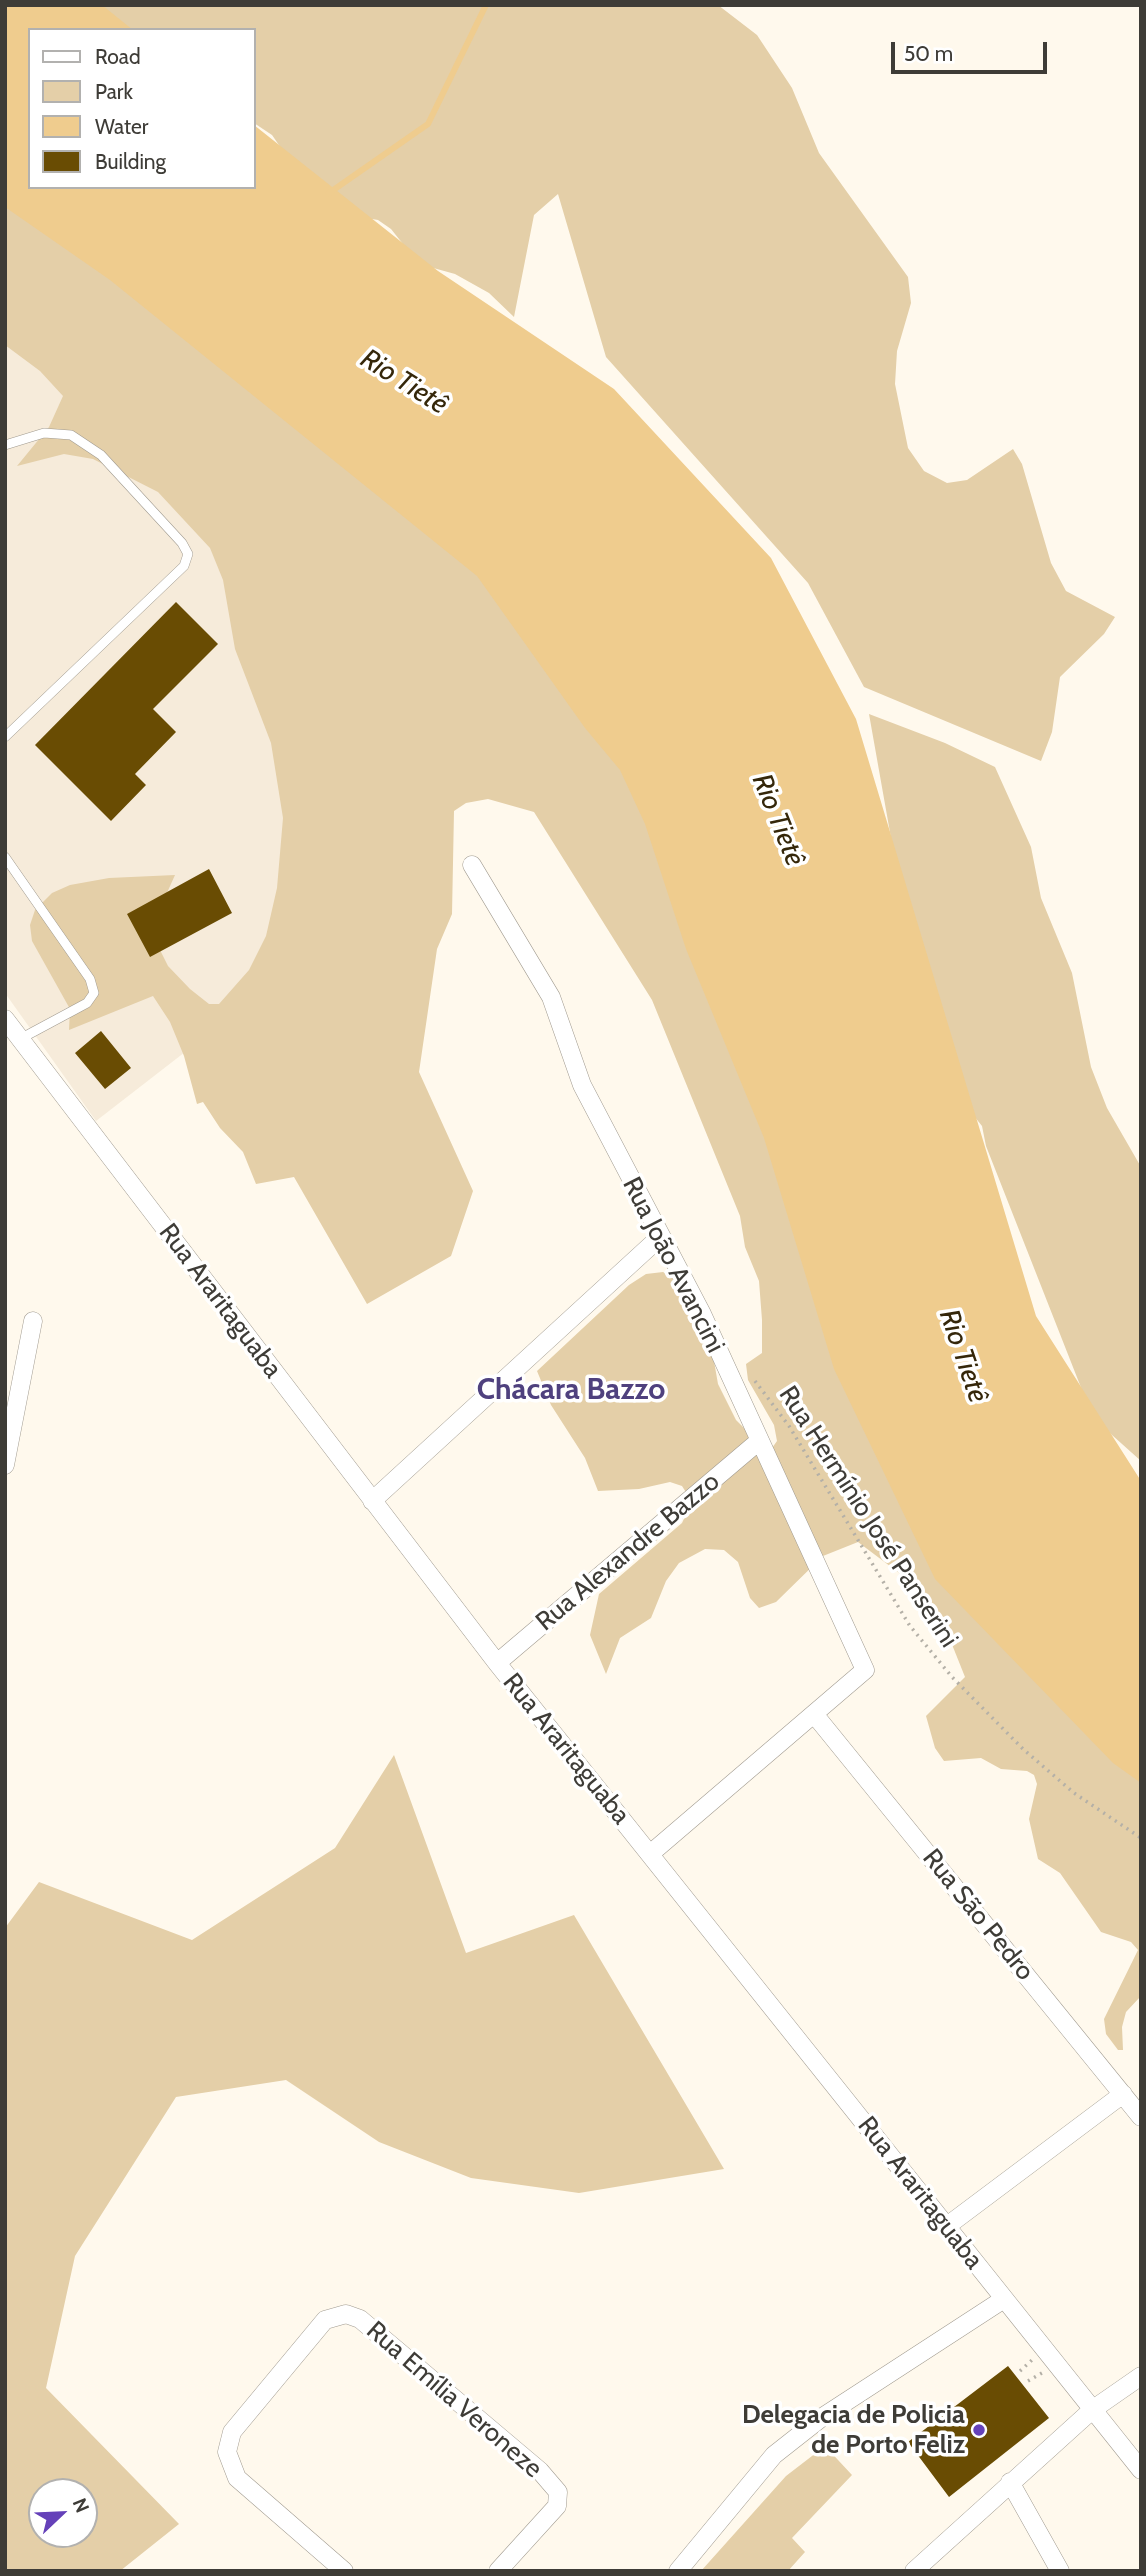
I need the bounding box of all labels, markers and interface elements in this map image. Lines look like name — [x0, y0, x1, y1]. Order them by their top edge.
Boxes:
legend — [28, 28, 256, 189]
scale bar — [894, 28, 1050, 72]
text: 50 m — [904, 41, 953, 66]
text: Road — [95, 44, 141, 69]
text: Park — [95, 79, 133, 104]
text: Water — [95, 114, 148, 139]
text: Building — [95, 149, 166, 174]
water label: Rio Tietê — [354, 342, 454, 422]
water label: Rio Tietê — [744, 769, 812, 871]
street label: Rua João Avancini — [615, 1172, 731, 1358]
street label: Rua Araritaguaba — [152, 1218, 288, 1384]
water label: Rio Tietê — [931, 1305, 995, 1407]
district label: Chácara Bazzo — [477, 1372, 665, 1408]
street label: Rua Hermínio José Panserini — [772, 1381, 964, 1653]
street label: Rua Alexandre Bazzo — [530, 1466, 726, 1638]
street label: Rua Araritaguaba — [496, 1667, 636, 1831]
street label: Rua São Pedro — [916, 1843, 1040, 1987]
street label: Rua Araritaguaba — [851, 2111, 989, 2275]
street label: Rua Emília Veroneze — [360, 2315, 548, 2485]
place label: Delegacia de Policia de Porto Feliz — [742, 2399, 965, 2460]
marker: Delegacia de Policia de Porto Feliz — [971, 2422, 987, 2438]
north arrow — [28, 2478, 98, 2548]
text: N — [68, 2495, 94, 2516]

